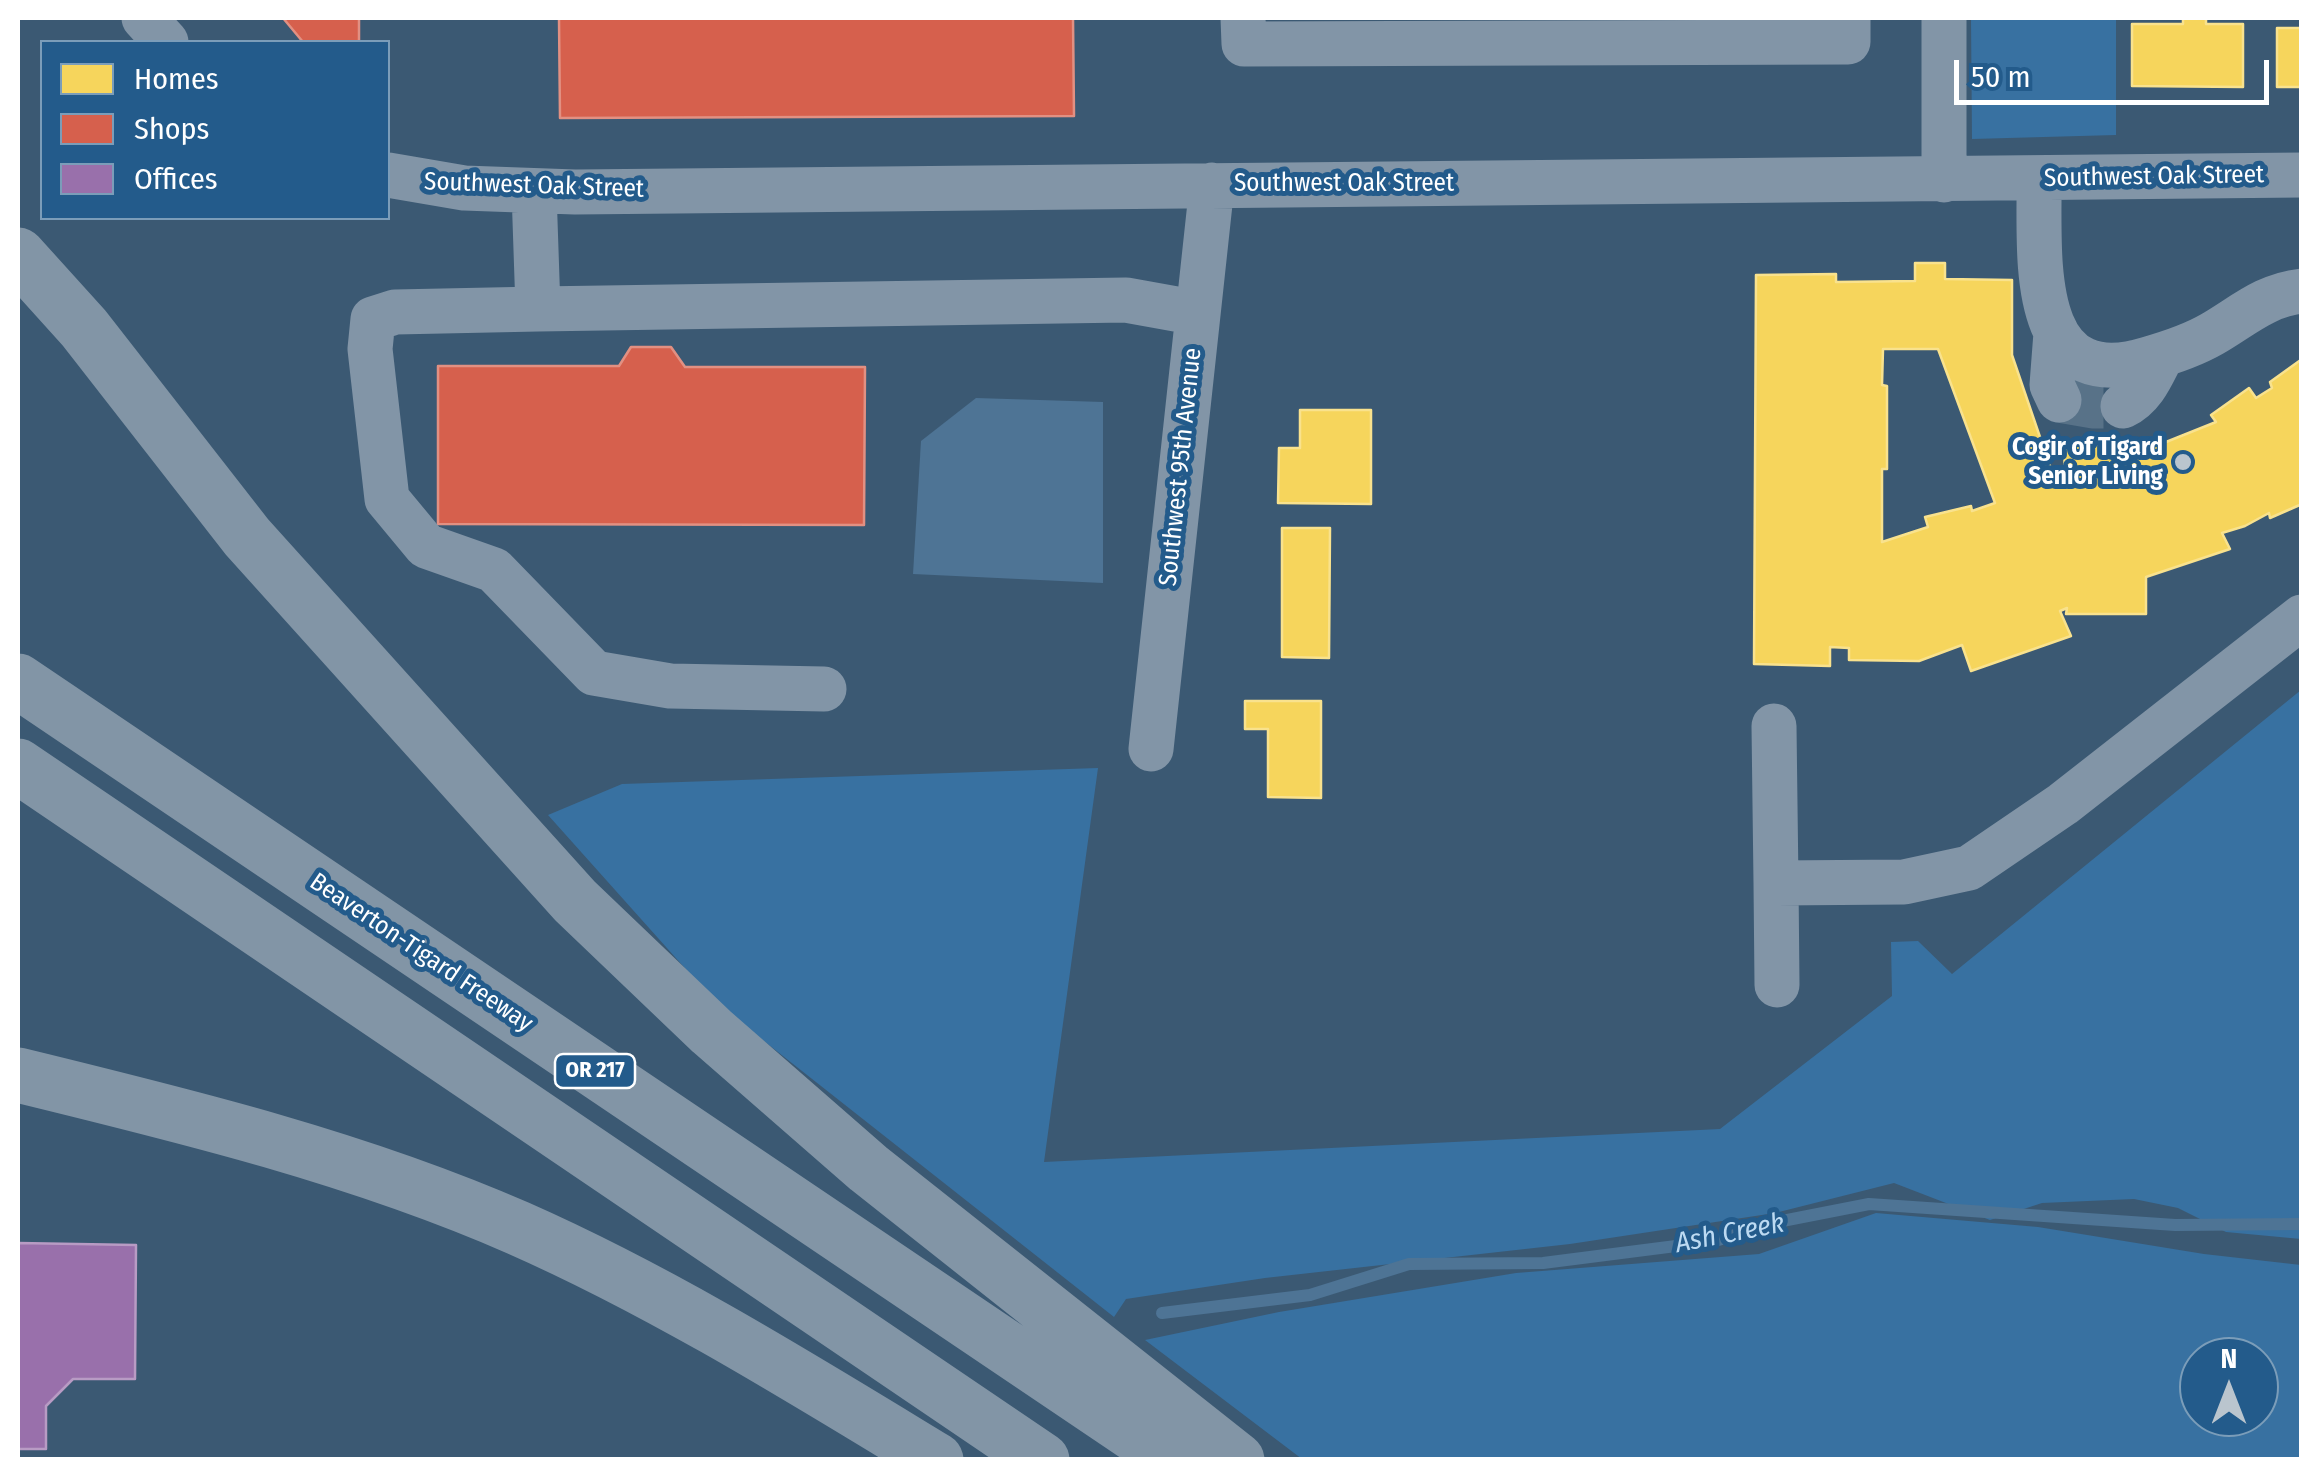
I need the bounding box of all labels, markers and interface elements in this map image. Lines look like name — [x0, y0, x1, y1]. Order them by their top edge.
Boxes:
legend — [40, 40, 390, 220]
scale bar — [1959, 40, 2274, 102]
text: 50 m — [1971, 59, 2031, 95]
text: Homes — [134, 61, 219, 97]
text: Shops — [134, 111, 209, 147]
street label: Southwest Oak Street — [2044, 160, 2264, 194]
text: Offices — [134, 161, 218, 197]
street label: Southwest Oak Street — [423, 167, 645, 205]
street label: Southwest Oak Street — [1234, 169, 1454, 199]
street label: Southwest 95th Avenue — [1154, 346, 1208, 588]
place label: Cogir of Tigard Senior Living — [2012, 433, 2163, 492]
marker: Cogir of Tigard Senior Living — [2172, 451, 2194, 473]
street label: Beaverton-Tigard Freeway — [304, 867, 538, 1039]
road number: OR 217 — [555, 1054, 635, 1088]
water label: Ash Creek — [1673, 1207, 1787, 1261]
north arrow — [2179, 1337, 2279, 1437]
text: N — [2221, 1342, 2237, 1375]

